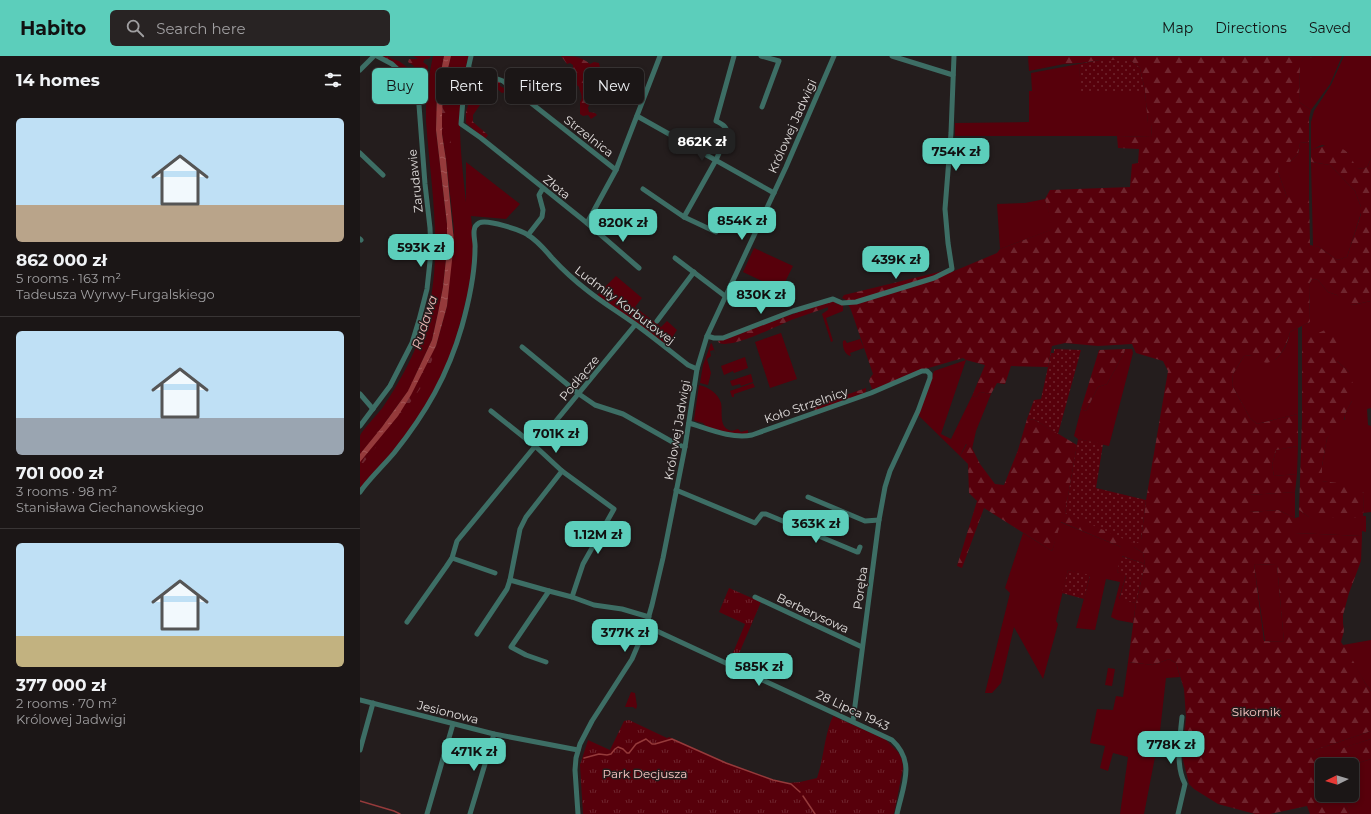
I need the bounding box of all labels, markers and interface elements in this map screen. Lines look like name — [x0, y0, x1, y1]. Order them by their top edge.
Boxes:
search box — [110, 10, 390, 46]
text: Habito — [20, 17, 86, 40]
icon: search — [124, 17, 146, 39]
text: Search here — [156, 19, 246, 38]
text: Map — [1162, 19, 1193, 37]
text: Directions — [1215, 19, 1287, 37]
text: Saved — [1309, 19, 1351, 37]
chip: Buy — [372, 68, 428, 104]
chip: Rent — [436, 68, 497, 104]
chip: Filters — [505, 68, 576, 104]
chip: New — [584, 68, 644, 104]
icon: filters — [322, 69, 344, 91]
text: 14 homes — [16, 70, 100, 90]
street label: Królowej Jadwigi — [764, 77, 820, 175]
street label: Strzelnica — [561, 112, 617, 160]
pin: 862K zł — [665, 128, 739, 162]
text: 862K zł — [677, 133, 727, 149]
pin: 754K zł — [919, 138, 993, 172]
text: 754K zł — [931, 143, 981, 159]
icon: home — [144, 144, 216, 216]
street label: Zarudawie — [404, 148, 426, 214]
street label: Złota — [540, 172, 574, 202]
pin: 854K zł — [705, 207, 779, 241]
pin: 820K zł — [586, 209, 660, 243]
text: 854K zł — [717, 212, 767, 228]
text: 820K zł — [598, 214, 648, 230]
pin: 593K zł — [384, 234, 458, 268]
text: 593K zł — [397, 239, 445, 255]
pin: 439K zł — [859, 246, 933, 280]
text: 862 000 zł — [16, 250, 107, 270]
text: 439K zł — [871, 251, 921, 267]
street label: Ludmiły Korbutowej — [572, 262, 678, 348]
text: 5 rooms · 163 m² — [16, 270, 121, 286]
pin: 830K zł — [724, 281, 798, 315]
text: Tadeusza Wyrwy-Furgalskiego — [16, 286, 215, 302]
text: 830K zł — [736, 286, 786, 302]
water label: Rudawa — [408, 293, 440, 351]
street label: Podłącze — [556, 352, 602, 404]
icon: home — [144, 357, 216, 429]
street label: Królowej Jadwigi — [661, 379, 693, 481]
street label: Koło Strzelnicy — [762, 383, 850, 426]
pin: 701K zł — [519, 420, 593, 454]
text: 701K zł — [533, 425, 579, 441]
text: 701 000 zł — [16, 463, 103, 483]
text: 3 rooms · 98 m² — [16, 483, 117, 499]
text: Stanisława Ciechanowskiego — [16, 499, 204, 515]
pin: 363K zł — [779, 510, 853, 544]
text: 363K zł — [792, 515, 840, 531]
pin: 1.12M zł — [557, 521, 639, 555]
text: 1.12M zł — [574, 526, 622, 542]
street label: Poręba — [850, 566, 870, 610]
icon: home — [144, 569, 216, 641]
street label: Berberysowa — [774, 590, 852, 636]
pin: 377K zł — [588, 619, 662, 653]
text: 377K zł — [601, 624, 649, 640]
pin: 585K zł — [722, 653, 796, 687]
text: 585K zł — [735, 658, 783, 674]
text: 377 000 zł — [16, 675, 106, 695]
street label: 28 Lipca 1943 — [814, 686, 892, 734]
text: 2 rooms · 70 m² — [16, 695, 117, 711]
street label: Jesionowa — [415, 697, 480, 727]
park label: Sikornik — [1232, 704, 1281, 719]
text: Królowej Jadwigi — [16, 711, 126, 727]
pin: 778K zł — [1134, 731, 1208, 765]
text: 778K zł — [1146, 736, 1196, 752]
pin: 471K zł — [437, 738, 511, 772]
text: 471K zł — [451, 743, 497, 759]
north arrow — [1315, 758, 1359, 802]
map controls — [1315, 758, 1359, 802]
park label: Park Decjusza — [603, 766, 687, 781]

